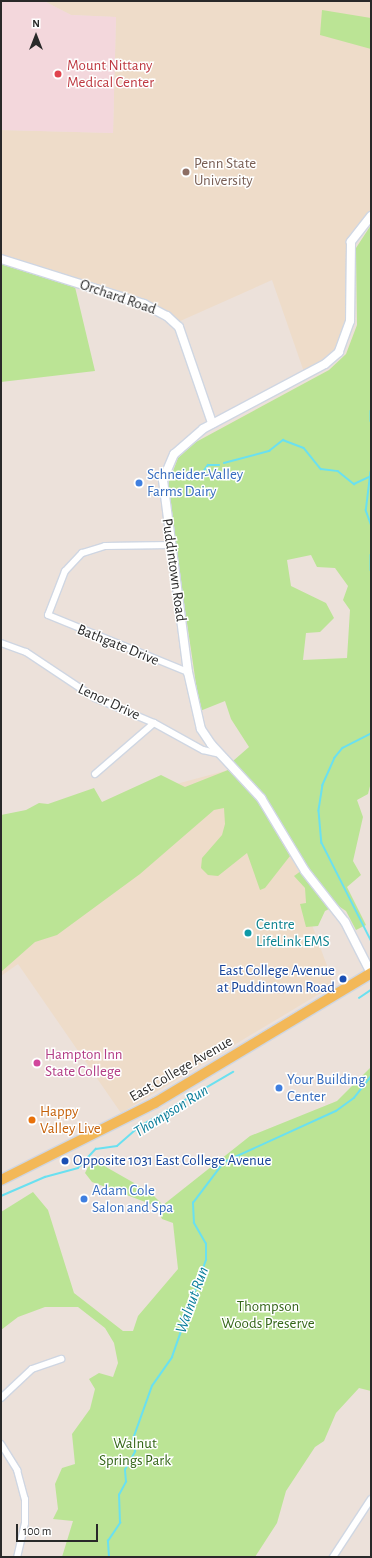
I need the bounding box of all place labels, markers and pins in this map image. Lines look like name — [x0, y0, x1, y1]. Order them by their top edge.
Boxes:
place label: Mount Nittany Medical Center — [67, 56, 154, 91]
marker: Mount Nittany Medical Center — [52, 68, 64, 80]
place label: Penn State University — [194, 154, 256, 189]
marker: Penn State University — [181, 167, 191, 177]
place label: Schneider-Valley Farms Dairy — [147, 465, 243, 500]
marker: Schneider-Valley Farms Dairy — [134, 478, 144, 488]
place label: Centre LifeLink EMS — [256, 915, 330, 950]
marker: Centre LifeLink EMS — [243, 928, 253, 938]
place label: East College Avenue at Puddintown Road — [217, 961, 335, 996]
marker: East College Avenue at Puddintown Road — [338, 974, 348, 984]
place label: Hampton Inn State College — [45, 1045, 123, 1080]
marker: Hampton Inn State College — [32, 1058, 42, 1068]
place label: Your Building Center — [287, 1070, 366, 1105]
marker: Your Building Center — [274, 1083, 284, 1093]
place label: Happy Valley Live — [40, 1102, 101, 1137]
marker: Happy Valley Live — [27, 1115, 37, 1125]
place label: Opposite 1031 East College Avenue — [73, 1152, 271, 1170]
marker: Opposite 1031 East College Avenue — [60, 1156, 70, 1166]
place label: Adam Cole Salon and Spa — [92, 1181, 173, 1216]
marker: Adam Cole Salon and Spa — [79, 1194, 89, 1204]

